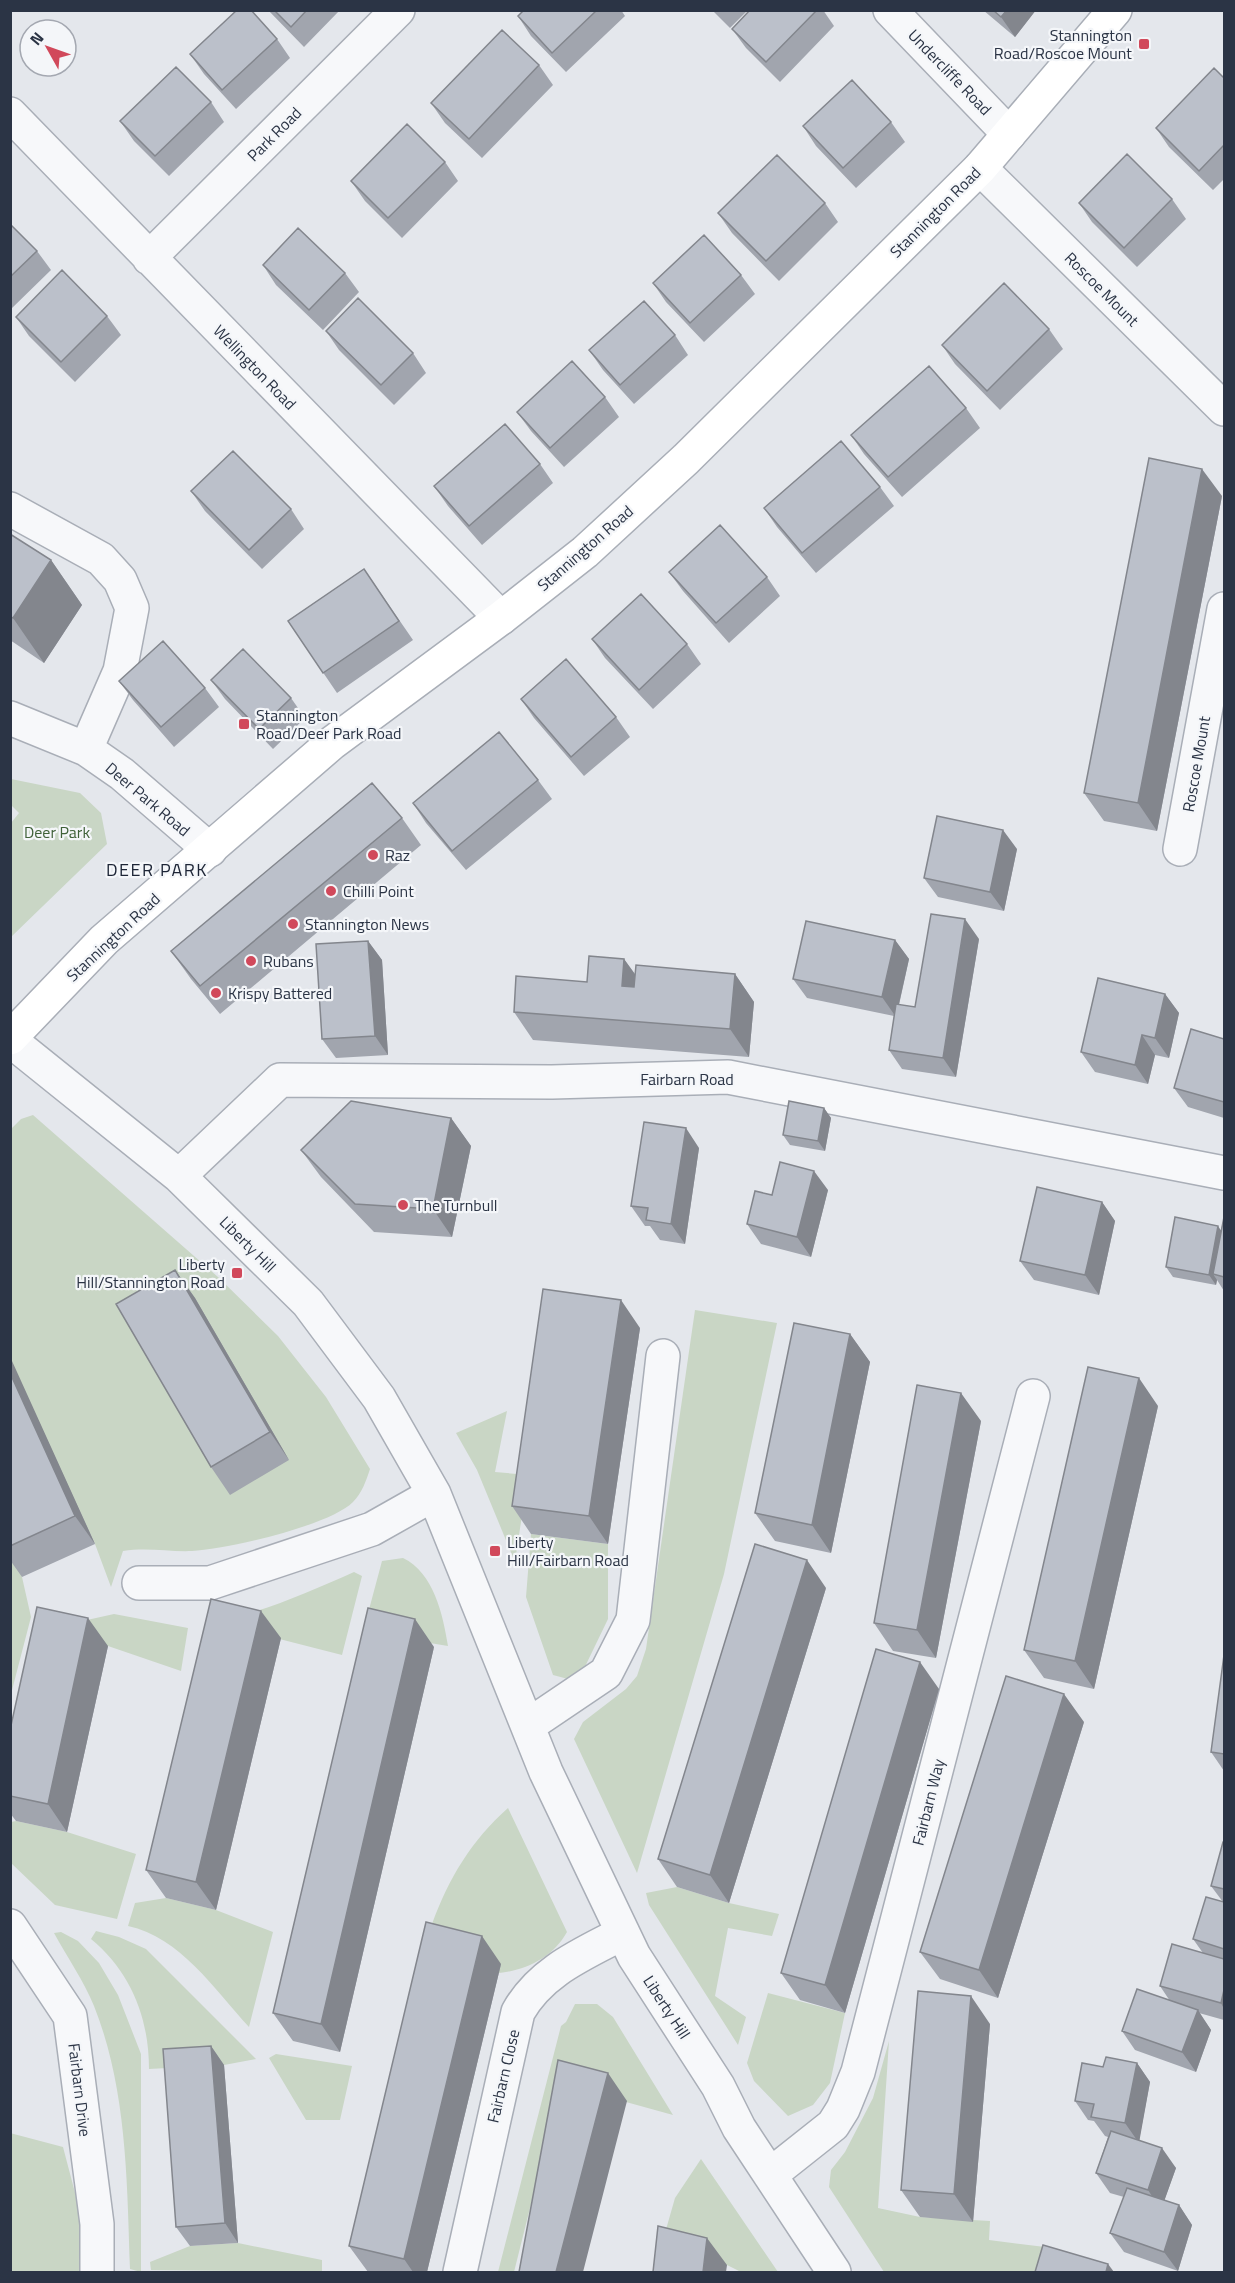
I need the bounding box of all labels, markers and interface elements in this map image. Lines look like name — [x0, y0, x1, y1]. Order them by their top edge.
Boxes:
north arrow — [18, 18, 78, 78]
street label: Undercliffe Road — [903, 23, 997, 121]
place label: Stannington Road/Roscoe Mount — [994, 23, 1132, 65]
text: N — [24, 26, 49, 50]
marker: Stannington Road/Roscoe Mount — [1137, 37, 1151, 51]
street label: Park Road — [241, 101, 307, 167]
street label: Stannington Road — [884, 161, 986, 263]
street label: Roscoe Mount — [1059, 246, 1145, 332]
street label: Wellington Road — [208, 319, 302, 415]
street label: Stannington Road — [532, 499, 638, 597]
place label: Stannington Road/Deer Park Road — [256, 703, 402, 745]
street label: Roscoe Mount — [1176, 714, 1216, 814]
marker: Stannington Road/Deer Park Road — [237, 717, 251, 731]
street label: Deer Park Road — [100, 756, 196, 842]
park label: Deer Park — [24, 820, 90, 844]
place label: Raz — [385, 843, 410, 867]
marker: Raz — [366, 848, 380, 862]
district label: DEER PARK — [106, 856, 208, 883]
place label: Chilli Point — [343, 879, 414, 903]
marker: Chilli Point — [324, 884, 338, 898]
street label: Stannington Road — [61, 887, 165, 987]
place label: Stannington News — [305, 912, 429, 936]
marker: Stannington News — [286, 917, 300, 931]
place label: Rubans — [263, 949, 314, 973]
marker: Rubans — [244, 954, 258, 968]
place label: Krispy Battered — [228, 981, 332, 1005]
marker: Krispy Battered — [209, 986, 223, 1000]
street label: Fairbarn Road — [640, 1067, 734, 1091]
place label: The Turnbull — [415, 1193, 498, 1217]
marker: The Turnbull — [396, 1198, 410, 1212]
street label: Liberty Hill — [214, 1210, 282, 1278]
place label: Liberty Hill/Stannington Road — [76, 1252, 225, 1294]
marker: Liberty Hill/Stannington Road — [230, 1266, 244, 1280]
place label: Liberty Hill/Fairbarn Road — [507, 1530, 629, 1572]
marker: Liberty Hill/Fairbarn Road — [488, 1544, 502, 1558]
street label: Fairbarn Way — [906, 1756, 950, 1848]
street label: Liberty Hill — [637, 1970, 697, 2044]
street label: Fairbarn Close — [481, 2027, 525, 2125]
street label: Fairbarn Drive — [62, 2042, 98, 2138]

